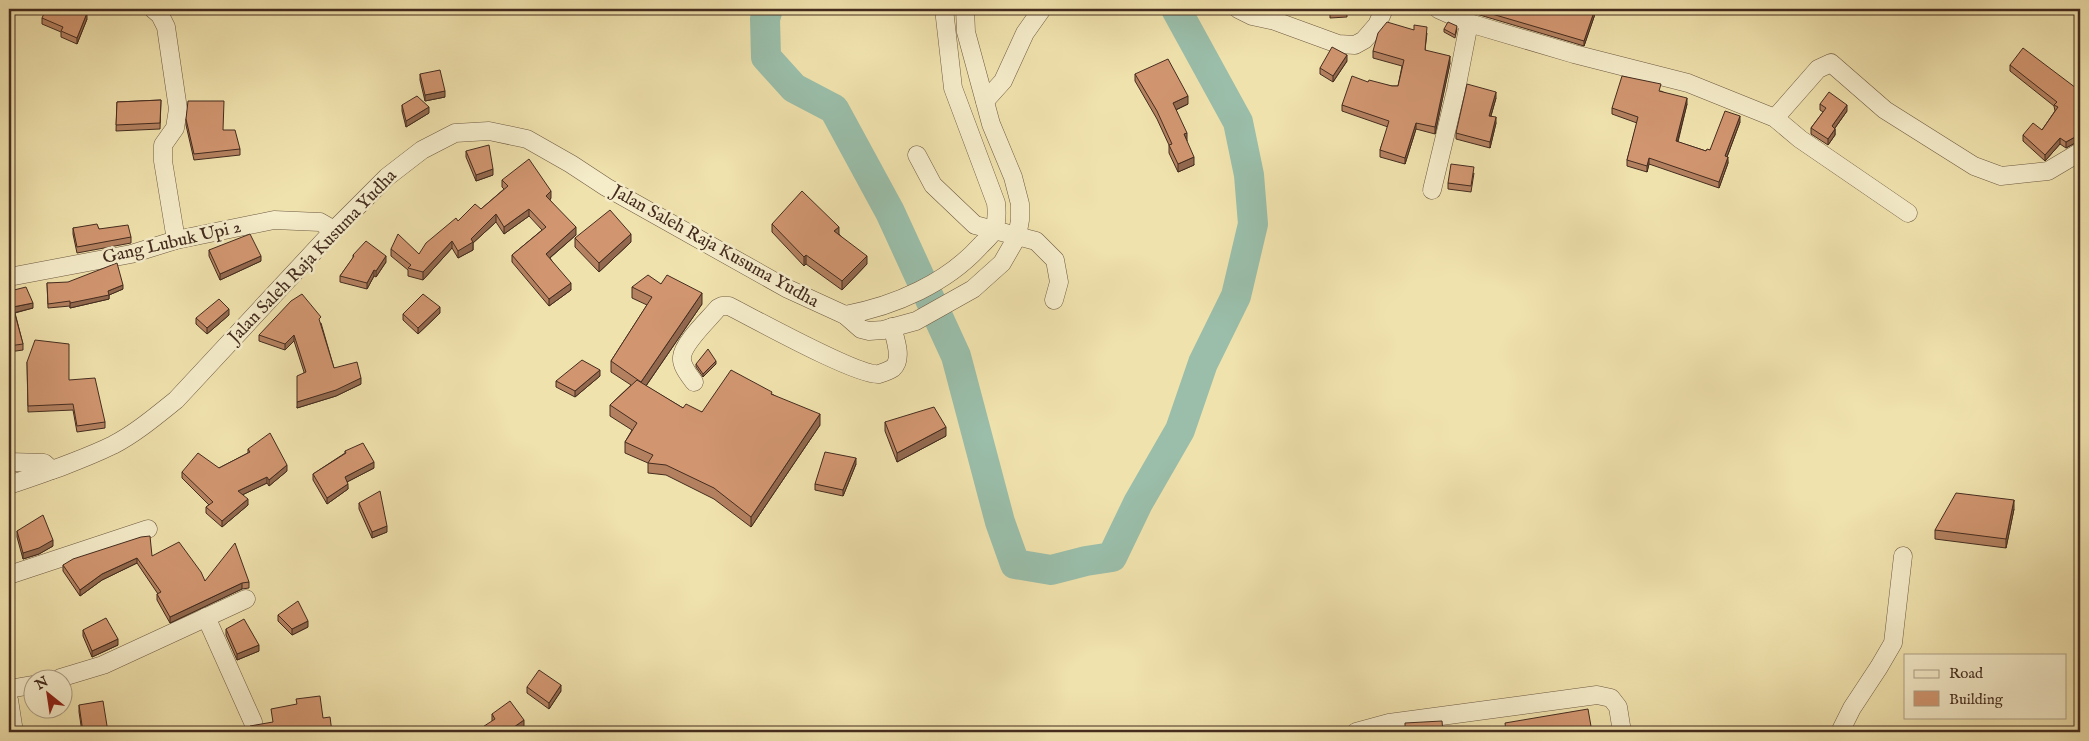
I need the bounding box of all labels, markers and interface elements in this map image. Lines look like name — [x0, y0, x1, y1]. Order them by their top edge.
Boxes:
street label: Jalan Saleh Raja Kusuma Yudha — [222, 165, 402, 350]
street label: Jalan Saleh Raja Kusuma Yudha — [606, 179, 823, 314]
street label: Gang Lubuk Upi 2 — [100, 216, 244, 270]
legend — [1904, 654, 2066, 718]
text: Road — [1949, 664, 1984, 683]
north arrow — [22, 668, 72, 718]
text: N — [31, 673, 52, 695]
text: Building — [1949, 690, 2004, 709]

